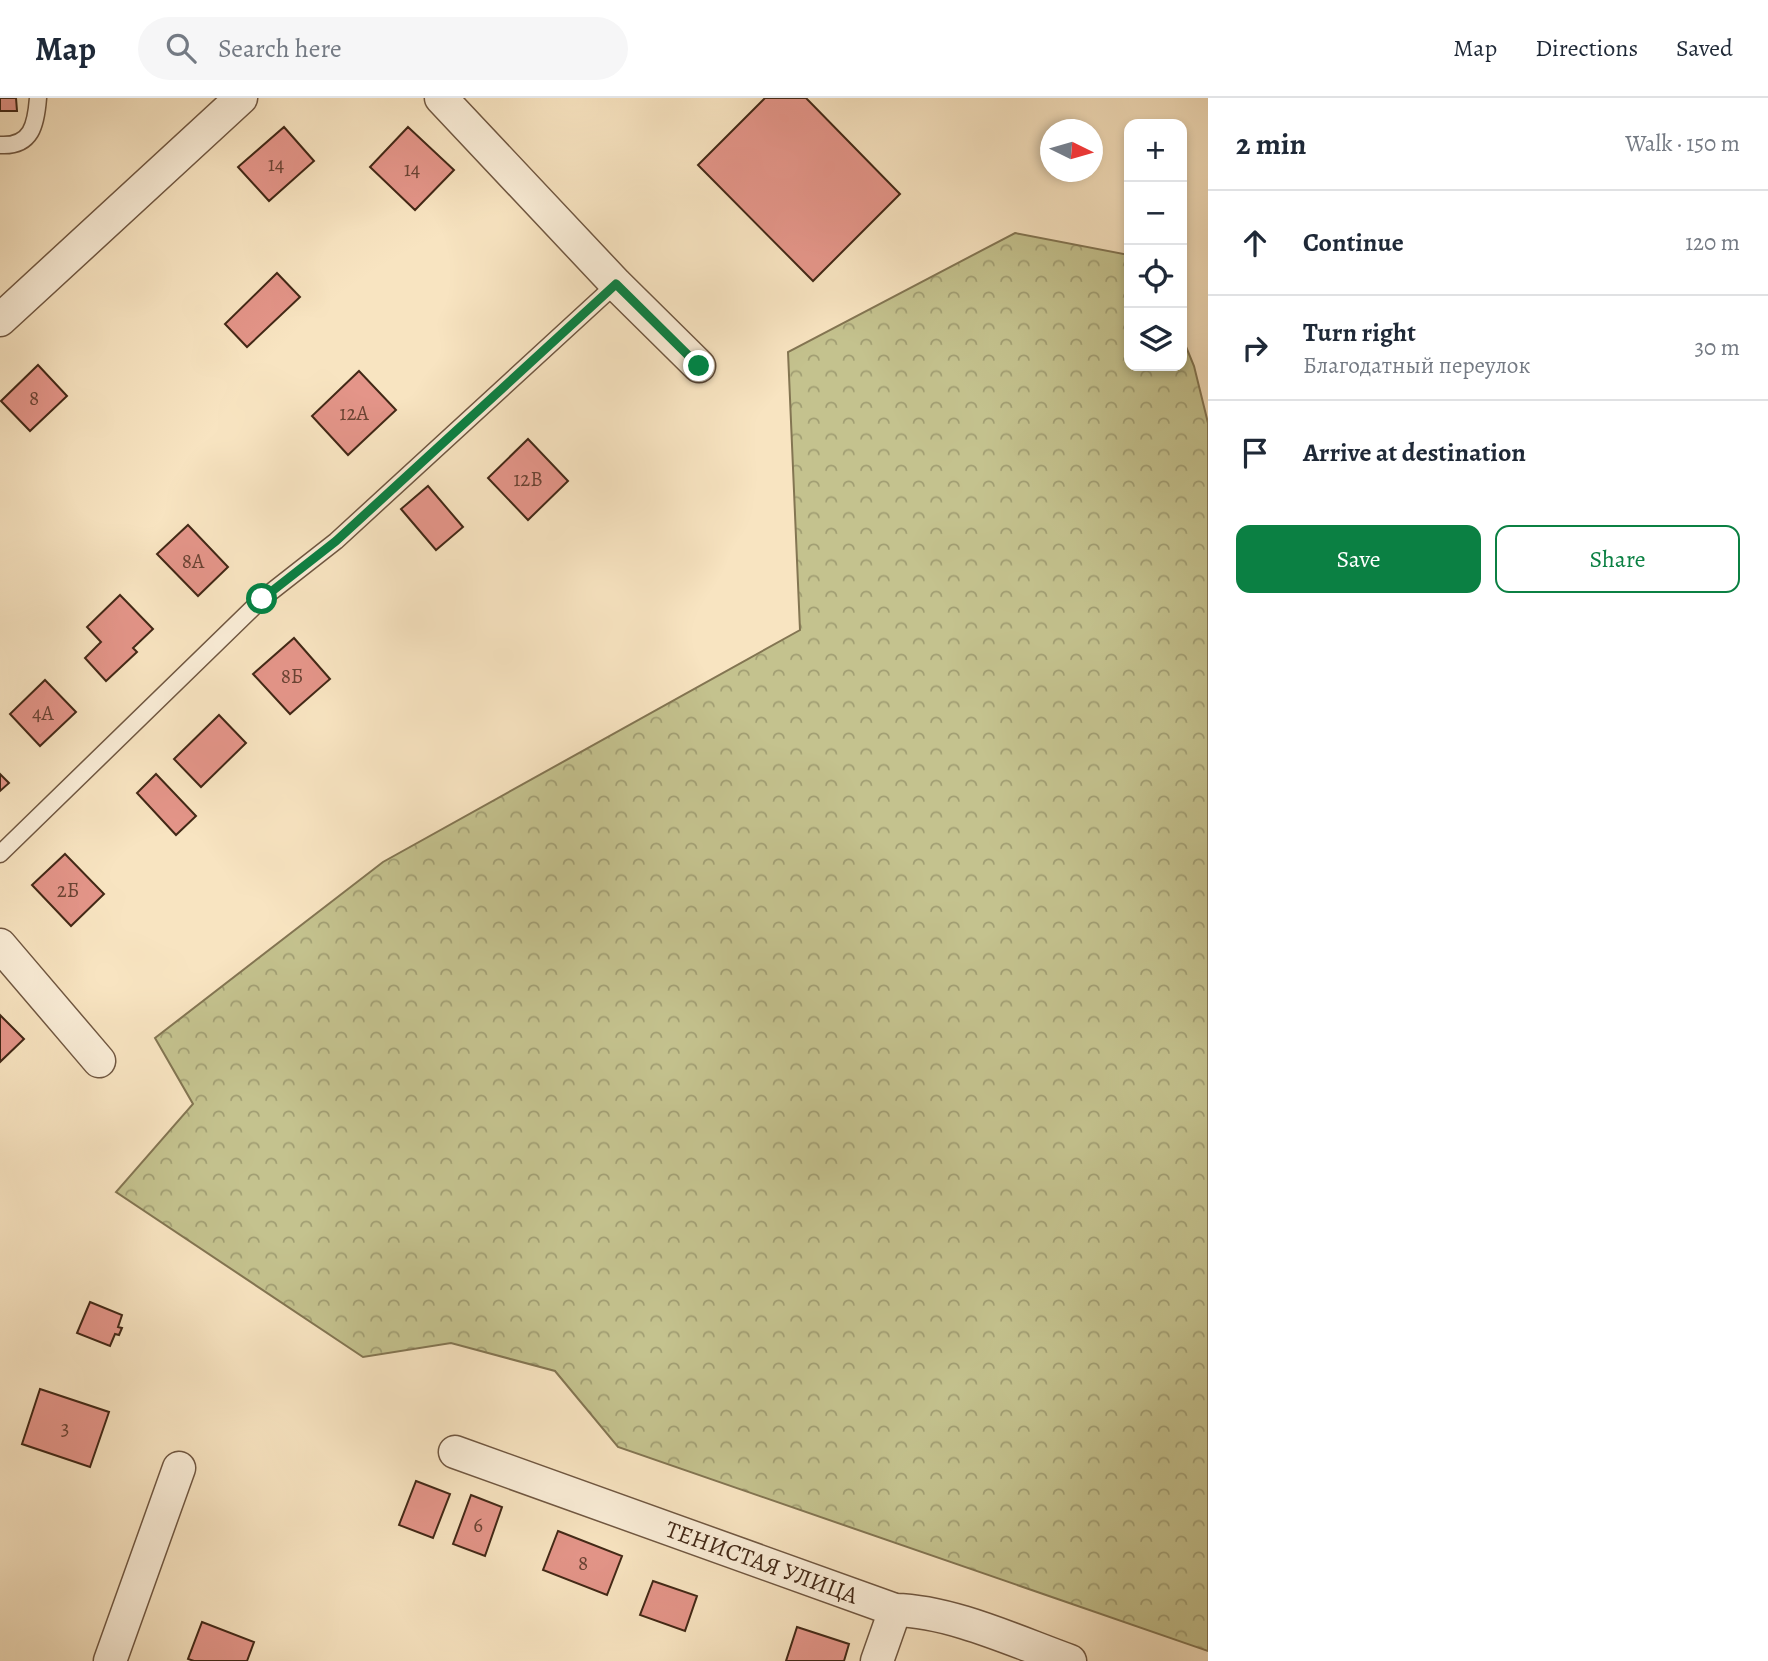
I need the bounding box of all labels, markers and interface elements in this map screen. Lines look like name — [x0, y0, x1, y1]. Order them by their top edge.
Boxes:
search box — [138, 17, 628, 80]
text: Map — [35, 26, 96, 71]
icon: search — [162, 29, 200, 67]
text: Search here — [218, 31, 342, 66]
text: Map — [1453, 32, 1497, 64]
text: Directions — [1535, 32, 1638, 64]
text: Saved — [1676, 32, 1733, 64]
north arrow — [1040, 119, 1103, 182]
map controls — [1124, 119, 1187, 371]
button: + — [1124, 119, 1187, 182]
text: 2 min — [1236, 124, 1306, 164]
text: Walk · 150 m — [1625, 128, 1740, 159]
house number: 14 — [268, 150, 284, 178]
house number: 14 — [404, 155, 420, 183]
button: − — [1124, 182, 1187, 245]
icon: ahead — [1236, 224, 1274, 262]
text: Continue — [1303, 225, 1404, 260]
text: 120 m — [1685, 227, 1740, 258]
button: locate — [1124, 245, 1187, 308]
button: layers — [1124, 308, 1187, 371]
text: Turn right — [1303, 315, 1416, 350]
icon: right — [1236, 329, 1274, 367]
text: 30 m — [1694, 332, 1740, 363]
route end — [683, 350, 714, 381]
text: Благодатный переулок — [1303, 350, 1530, 381]
house number: 8 — [29, 384, 39, 412]
house number: 12А — [339, 399, 369, 427]
icon: arrive — [1236, 434, 1274, 472]
text: Arrive at destination — [1303, 435, 1526, 470]
house number: 12В — [513, 465, 543, 493]
button: Save — [1236, 525, 1481, 593]
button: Share — [1495, 525, 1740, 593]
house number: 8А — [182, 547, 205, 575]
route start — [246, 583, 277, 614]
house number: 8Б — [281, 662, 303, 690]
house number: 4А — [32, 699, 55, 727]
house number: 2Б — [57, 876, 79, 904]
house number: 3 — [61, 1414, 69, 1442]
house number: 6 — [473, 1511, 483, 1539]
street label: ТЕНИСТАЯ УЛИЦА — [661, 1513, 863, 1612]
house number: 8 — [578, 1549, 588, 1577]

